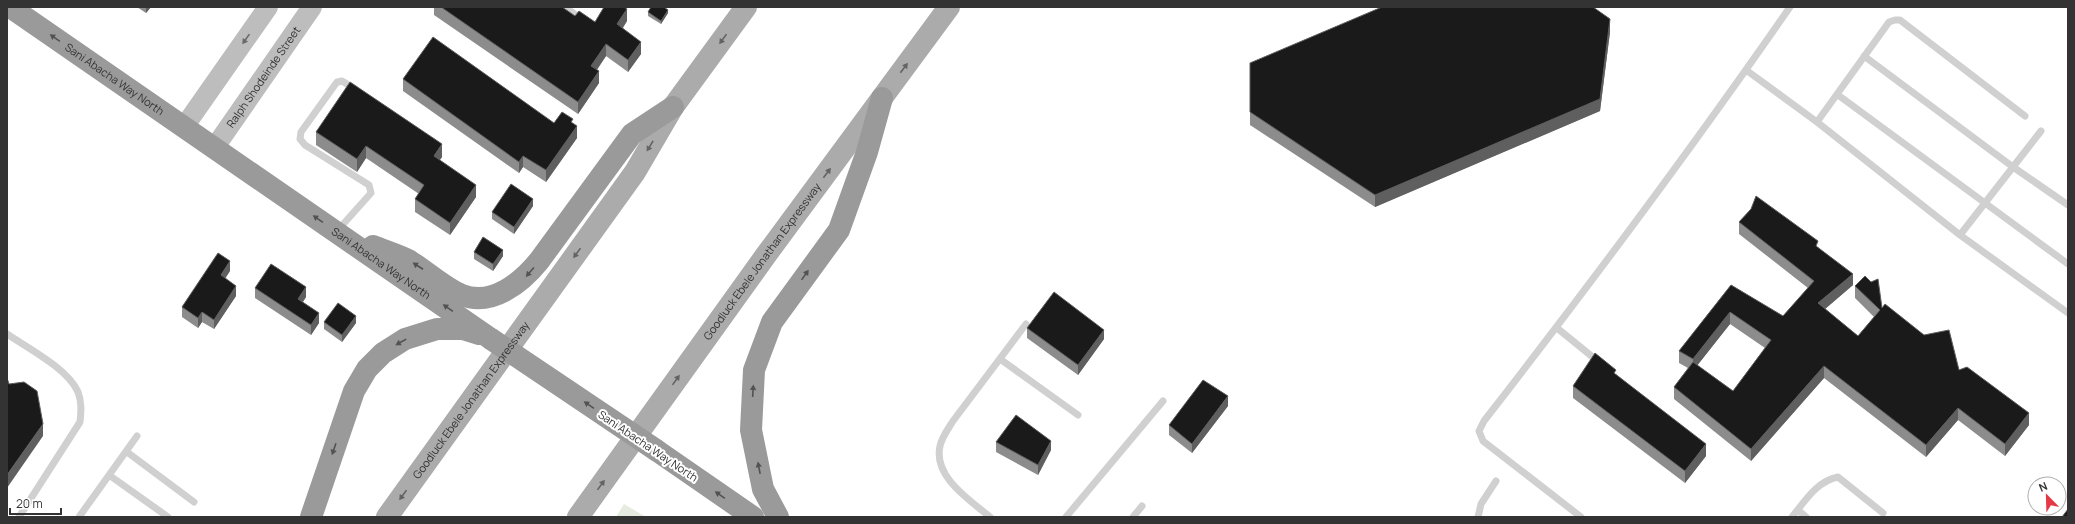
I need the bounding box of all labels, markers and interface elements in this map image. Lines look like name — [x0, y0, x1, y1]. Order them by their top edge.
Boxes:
street label: Ralph Shodeinde Street — [223, 23, 303, 131]
one-way arrow — [719, 33, 727, 44]
one-way arrow — [50, 34, 60, 42]
one-way arrow — [242, 34, 250, 44]
street label: Sani Abacha Way North — [62, 39, 167, 118]
one-way arrow — [900, 63, 908, 73]
one-way arrow — [647, 140, 654, 152]
one-way arrow — [823, 167, 831, 178]
street label: Goodluck Ebele Jonathan Expressway — [700, 179, 824, 343]
one-way arrow — [313, 215, 323, 223]
street label: Sani Abacha Way North — [329, 223, 434, 302]
one-way arrow — [573, 248, 581, 258]
one-way arrow — [412, 263, 424, 270]
one-way arrow — [526, 267, 535, 276]
one-way arrow — [801, 270, 809, 280]
one-way arrow — [443, 304, 453, 312]
street label: Goodluck Ebele Jonathan Expressway — [409, 318, 533, 482]
one-way arrow — [395, 339, 407, 346]
one-way arrow — [672, 374, 680, 385]
one-way arrow — [750, 385, 757, 397]
one-way arrow — [584, 401, 594, 409]
street label: Sani Abacha Way North — [595, 407, 701, 485]
one-way arrow — [331, 443, 337, 455]
one-way arrow — [756, 462, 762, 474]
north arrow — [2027, 476, 2067, 516]
text: N — [2036, 478, 2050, 495]
one-way arrow — [597, 480, 605, 491]
scale bar — [10, 490, 61, 516]
one-way arrow — [399, 490, 407, 500]
one-way arrow — [715, 491, 726, 499]
text: 20 m — [16, 495, 43, 512]

